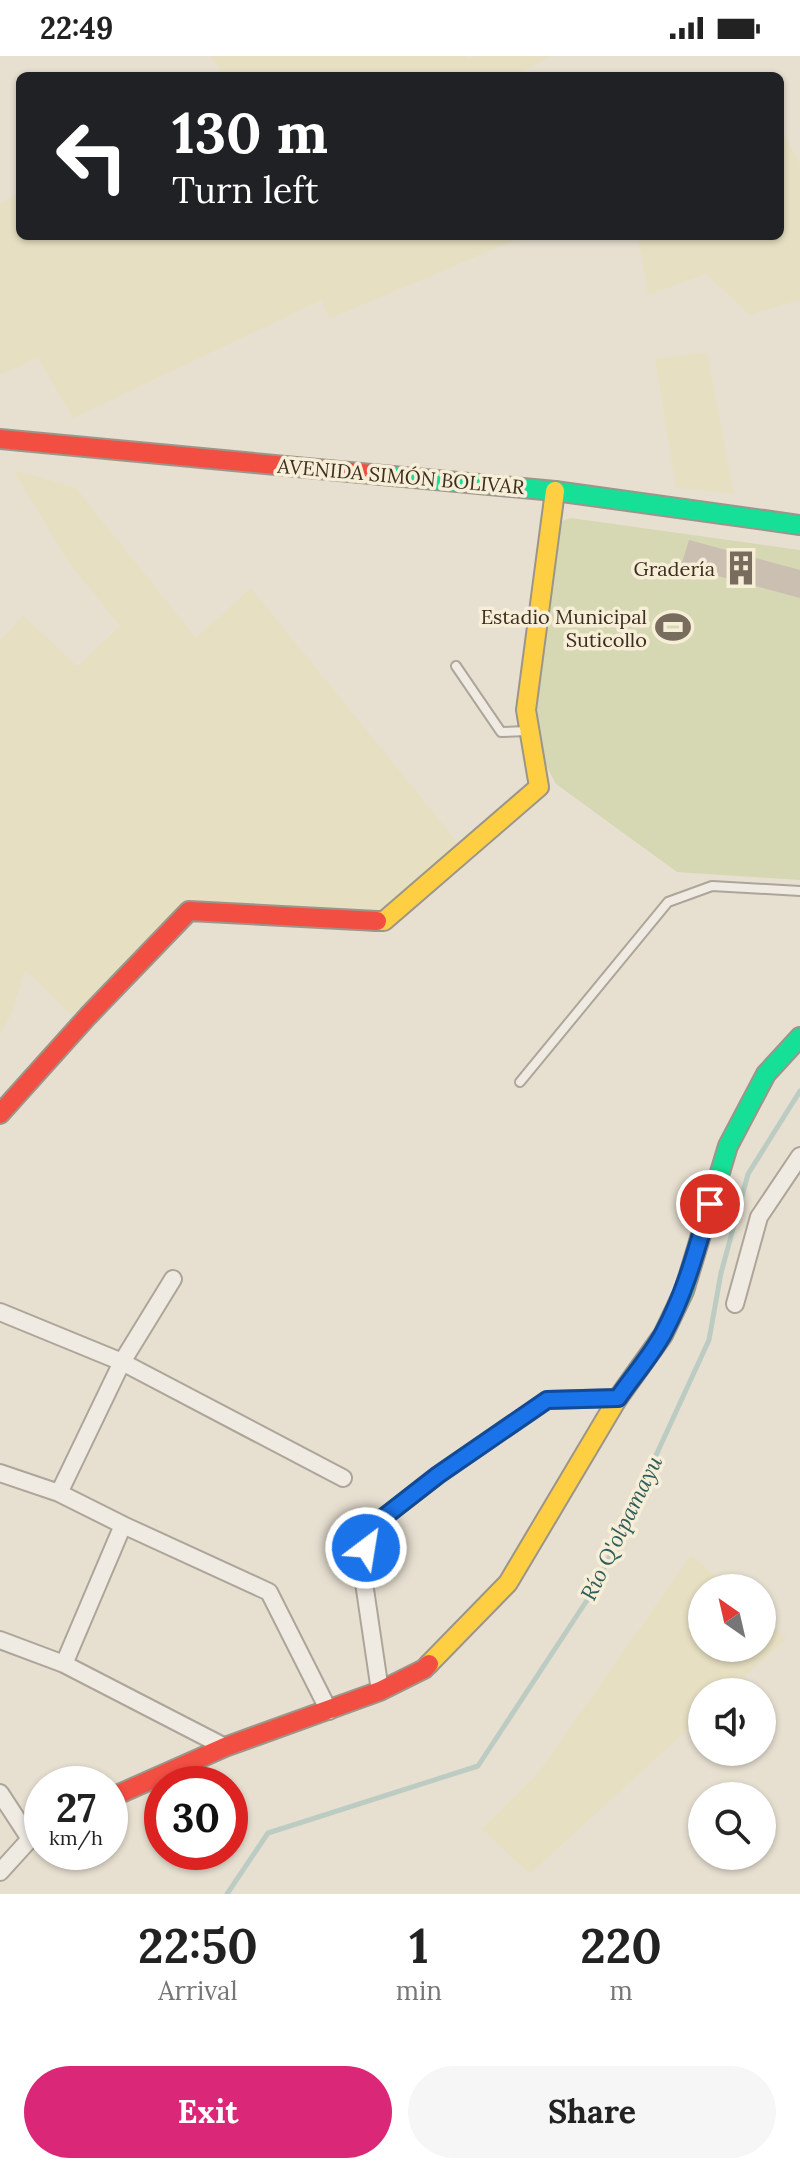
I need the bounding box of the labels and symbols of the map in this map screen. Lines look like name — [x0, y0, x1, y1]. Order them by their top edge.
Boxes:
street label: AVENIDA SIMÓN BOLIVAR — [276, 453, 526, 499]
building icon: Gradería — [722, 549, 760, 587]
place label: Gradería — [634, 556, 715, 581]
place label: Estadio Municipal Suticollo — [481, 604, 647, 652]
sports icon: Estadio Municipal Suticollo — [654, 608, 692, 646]
pin — [676, 1170, 744, 1238]
water label: Río Q'olpamayu — [574, 1451, 668, 1605]
position arrow — [324, 1506, 408, 1590]
north arrow — [688, 1574, 776, 1662]
speed limit sign: 30 — [144, 1766, 248, 1870]

